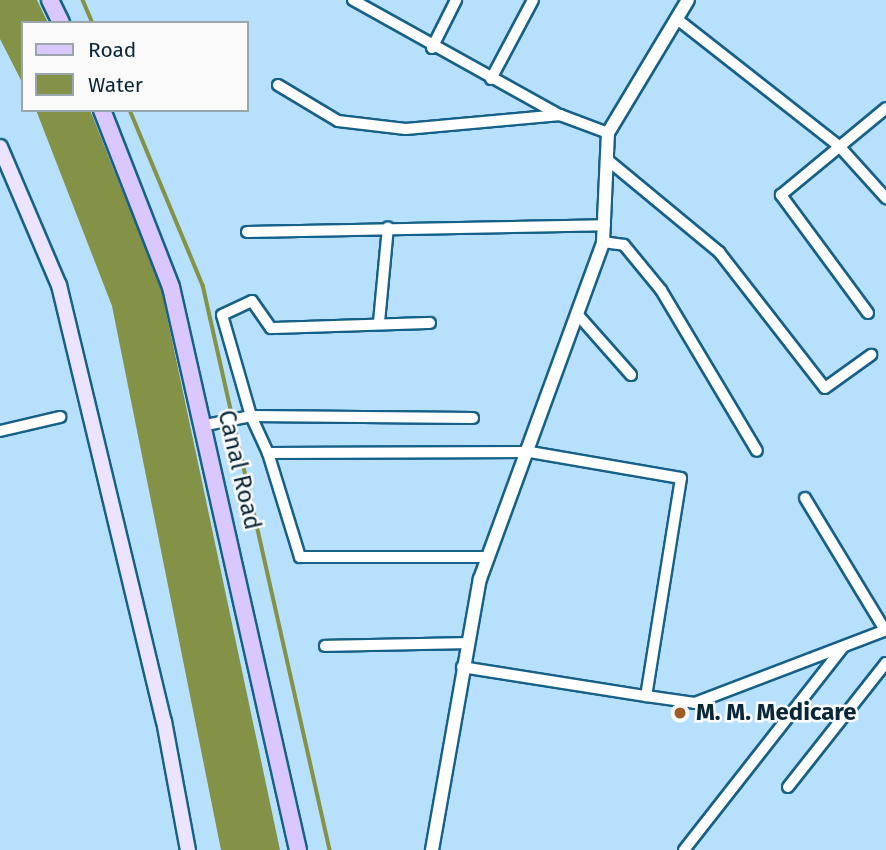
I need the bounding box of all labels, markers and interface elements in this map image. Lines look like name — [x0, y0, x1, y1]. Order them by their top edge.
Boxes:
legend — [21, 21, 248, 112]
text: Road — [88, 37, 136, 63]
text: Water — [88, 72, 143, 98]
street label: Canal Road — [211, 407, 267, 533]
place label: M. M. Medicare — [696, 699, 856, 727]
marker: M. M. Medicare — [670, 703, 690, 723]

